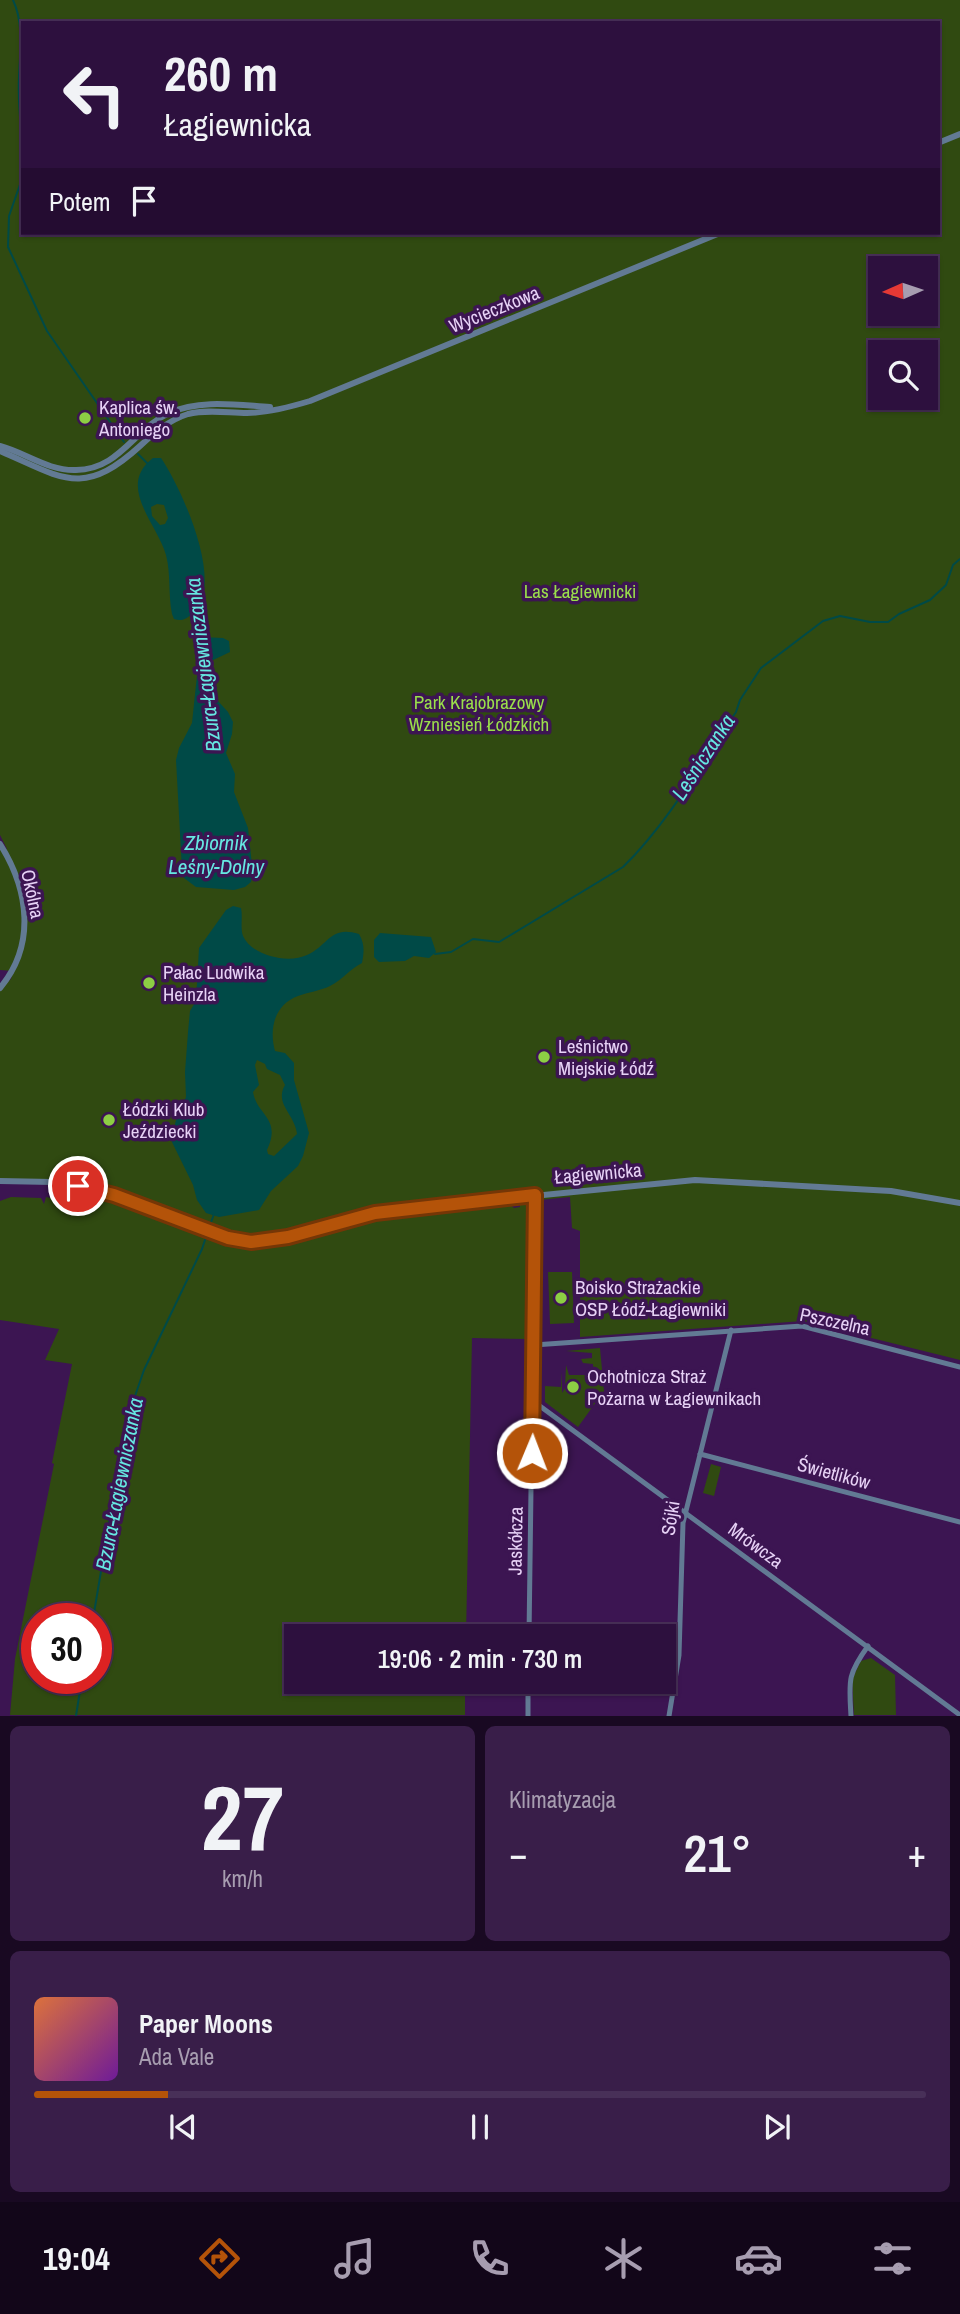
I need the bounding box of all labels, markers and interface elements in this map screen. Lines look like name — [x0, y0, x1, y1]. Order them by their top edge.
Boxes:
text: 260 m — [164, 40, 278, 106]
icon: left — [49, 49, 140, 140]
text: Łagiewnicka — [164, 103, 311, 146]
icon: arrive — [125, 182, 163, 220]
text: Potem — [49, 184, 111, 219]
north arrow — [868, 256, 938, 326]
map controls — [868, 256, 938, 410]
street label: Wycieczkowa — [445, 279, 543, 339]
button: search — [868, 340, 938, 410]
place label: Kaplica św. Antoniego — [98, 394, 178, 442]
marker: Kaplica św. Antoniego — [77, 410, 93, 426]
water label: Bzura-Łagiewniczanka — [178, 576, 228, 754]
park label: Las Łagiewnicki — [524, 578, 636, 604]
park label: Park Krajobrazowy Wzniesień Łódzkich — [409, 689, 549, 737]
water label: Leśniczanka — [665, 709, 741, 805]
water label: Zbiornik Leśny-Dolny — [168, 828, 265, 881]
street label: Okólna — [15, 867, 51, 921]
place label: Pałac Ludwika Heinzla — [163, 959, 265, 1007]
marker: Pałac Ludwika Heinzla — [141, 975, 157, 991]
place label: Leśnictwo Miejskie Łódź — [558, 1033, 654, 1081]
marker: Leśnictwo Miejskie Łódź — [536, 1049, 552, 1065]
place label: Łódzki Klub Jeździecki — [123, 1096, 204, 1144]
marker: Łódzki Klub Jeździecki — [101, 1112, 117, 1128]
pin — [48, 1156, 108, 1216]
street label: Łagiewnicka — [553, 1156, 643, 1190]
icon: arrive — [59, 1167, 97, 1205]
place label: Boisko Strażackie OSP Łódź-Łagiewniki — [575, 1274, 726, 1322]
marker: Boisko Strażackie OSP Łódź-Łagiewniki — [553, 1290, 569, 1306]
street label: Pszczelna — [798, 1301, 873, 1341]
place label: Ochotnicza Straż Pożarna w Łagiewnikach — [587, 1363, 761, 1411]
marker: Ochotnicza Straż Pożarna w Łagiewnikach — [565, 1379, 581, 1395]
water label: Bzura-Łagiewniczanka — [88, 1395, 150, 1573]
position arrow — [495, 1416, 569, 1490]
street label: Świetlików — [795, 1451, 874, 1495]
street label: Sójki — [654, 1499, 686, 1537]
street label: Jaskółcza — [501, 1506, 529, 1575]
street label: Mrówcza — [723, 1516, 789, 1574]
speed limit sign: 30 — [21, 1603, 112, 1694]
text: 19:06 · 2 min · 730 m — [378, 1641, 582, 1676]
text: 27 — [201, 1756, 284, 1878]
text: Klimatyzacja — [509, 1784, 616, 1815]
text: 21° — [683, 1818, 752, 1888]
text: − — [509, 1828, 527, 1879]
text: + — [908, 1828, 926, 1879]
text: km/h — [222, 1863, 263, 1894]
text: Paper Moons — [139, 2006, 273, 2041]
text: Ada Vale — [139, 2041, 214, 2072]
icon: previous — [164, 2108, 202, 2146]
icon: pause — [461, 2108, 499, 2146]
icon: next — [758, 2108, 796, 2146]
icon: directions — [195, 2234, 244, 2283]
icon: music — [330, 2234, 379, 2283]
icon: phone — [465, 2234, 514, 2283]
icon: climate — [599, 2234, 648, 2283]
icon: car — [734, 2234, 783, 2283]
icon: filters — [868, 2234, 917, 2283]
text: 19:04 — [43, 2237, 110, 2280]

